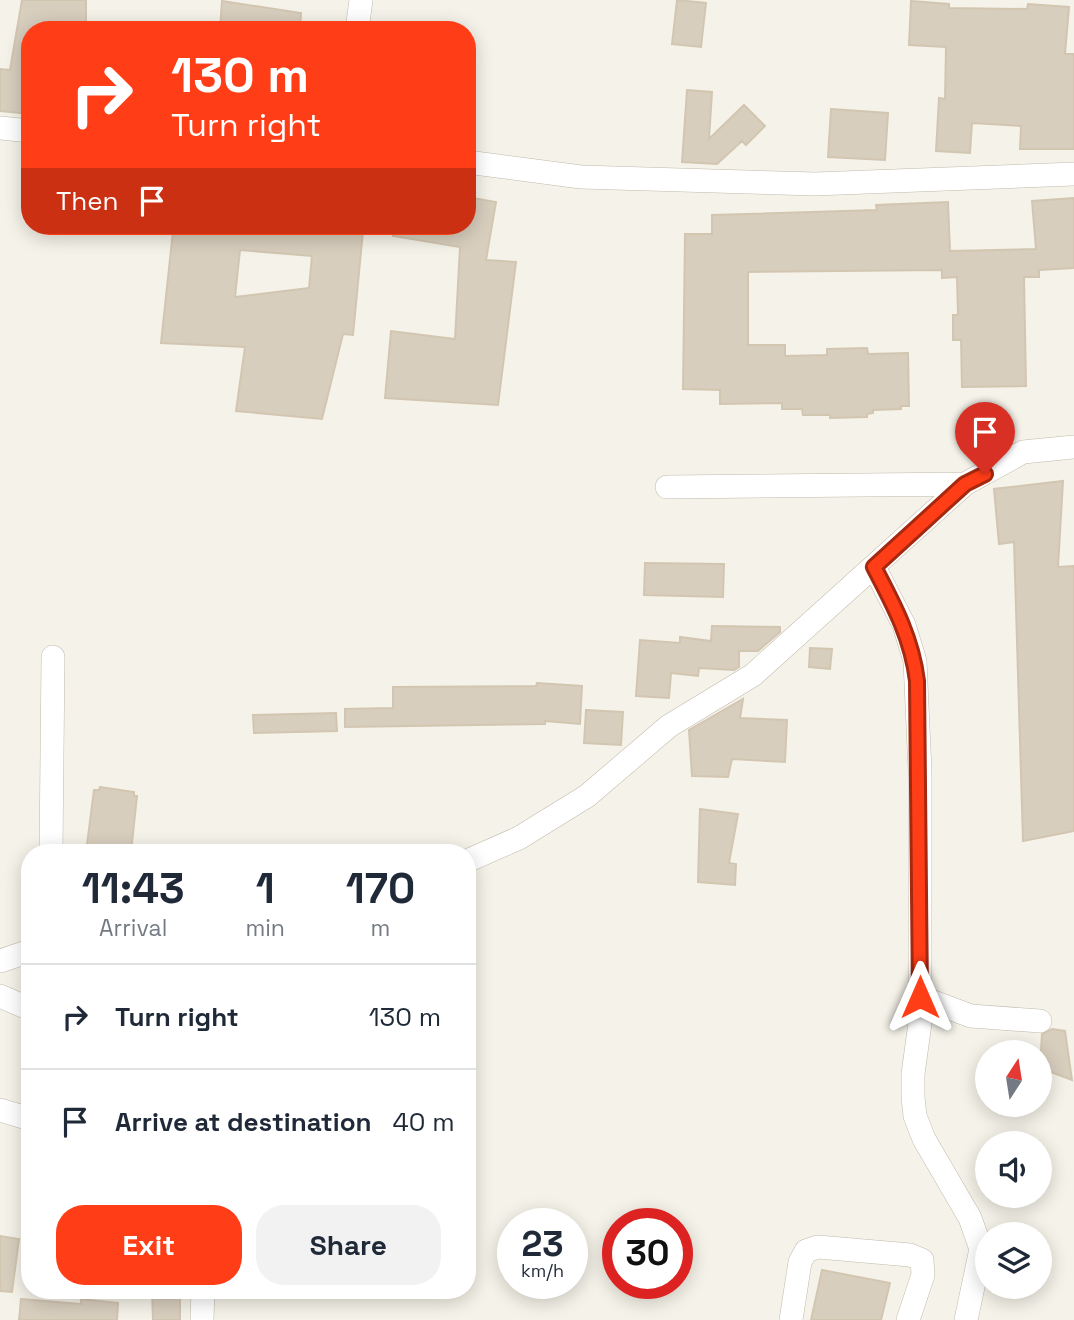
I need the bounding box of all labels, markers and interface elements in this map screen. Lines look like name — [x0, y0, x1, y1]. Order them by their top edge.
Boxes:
text: 130 m — [171, 44, 309, 106]
icon: right — [56, 49, 147, 140]
text: Turn right — [171, 105, 321, 145]
icon: arrive — [133, 182, 171, 220]
text: Then — [56, 184, 119, 218]
pin — [955, 402, 1015, 474]
icon: arrive — [966, 413, 1004, 451]
text: 11:43 — [82, 862, 185, 915]
text: 1 — [256, 862, 275, 915]
text: 170 — [346, 862, 415, 915]
text: Arrival — [99, 913, 167, 943]
text: min — [245, 913, 285, 943]
text: m — [371, 913, 390, 943]
position arrow — [883, 960, 957, 1034]
icon: right — [56, 998, 94, 1036]
text: Turn right — [115, 1000, 239, 1034]
text: 130 m — [369, 1000, 441, 1034]
north arrow — [975, 1040, 1052, 1116]
map controls — [975, 1040, 1052, 1299]
icon: arrive — [56, 1103, 94, 1141]
text: Arrive at destination — [115, 1105, 372, 1139]
text: 40 m — [393, 1105, 455, 1139]
button: sound — [975, 1131, 1052, 1208]
button: Exit — [56, 1205, 242, 1285]
button: Share — [256, 1205, 441, 1285]
speed limit sign: 30 — [602, 1208, 693, 1299]
text: 23 — [521, 1222, 564, 1266]
button: layers — [975, 1222, 1052, 1299]
text: km/h — [521, 1259, 564, 1282]

